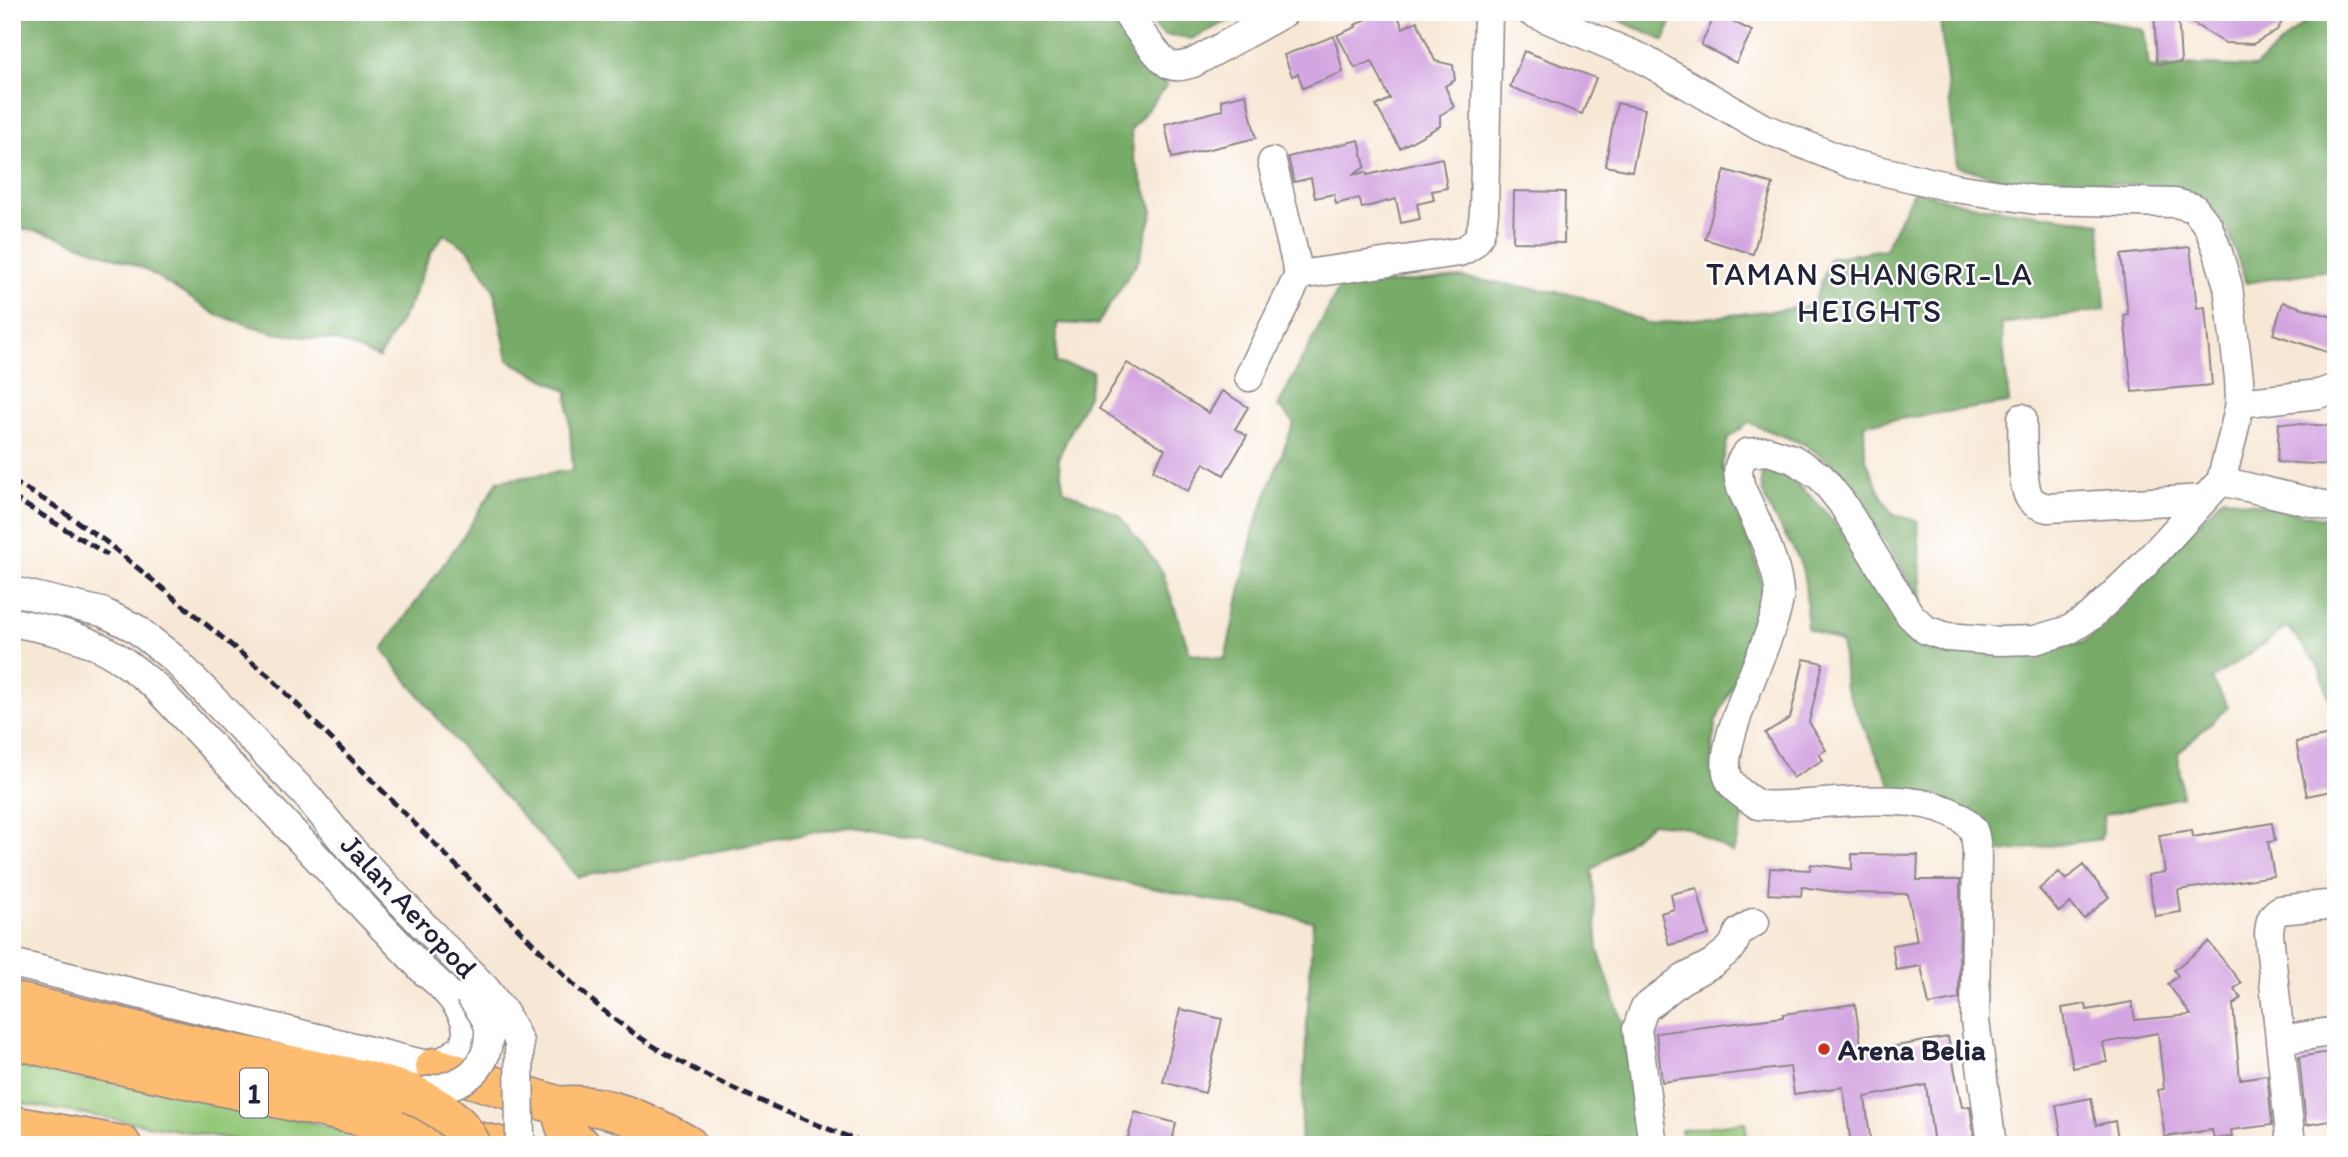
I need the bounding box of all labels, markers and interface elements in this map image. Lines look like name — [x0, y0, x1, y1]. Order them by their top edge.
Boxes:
district label: TAMAN SHANGRI-LA HEIGHTS — [1706, 255, 2034, 330]
street label: Jalan Aeropod — [333, 826, 485, 986]
place label: Arena Belia — [1837, 1031, 1986, 1068]
marker: Arena Belia — [1816, 1041, 1832, 1057]
road number: 1 — [240, 1068, 268, 1118]

